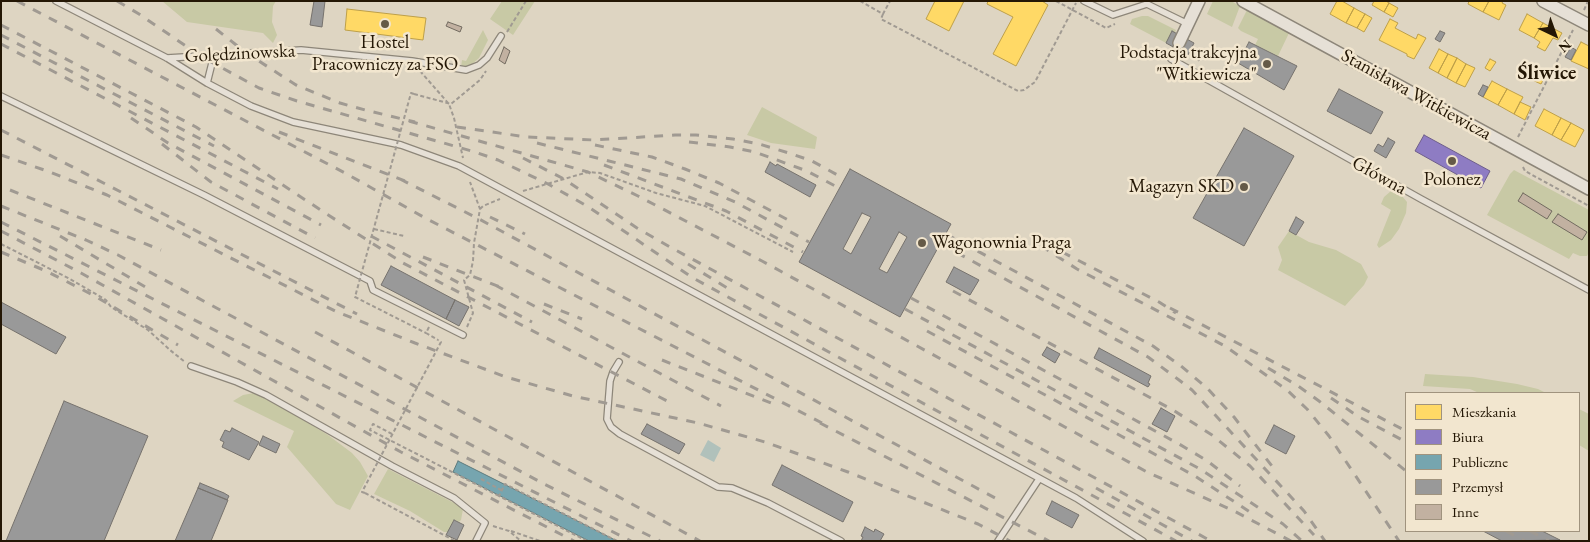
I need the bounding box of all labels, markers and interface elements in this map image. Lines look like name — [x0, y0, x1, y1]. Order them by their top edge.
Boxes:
north arrow — [1530, 10, 1580, 60]
marker: Hostel Pracowniczy za FSO — [379, 18, 391, 30]
place label: Hostel Pracowniczy za FSO — [312, 32, 458, 76]
text: N — [1555, 36, 1575, 57]
street label: Golędzinowska — [184, 40, 296, 68]
place label: Podstacja trakcyjna "Witkiewicza" — [1119, 42, 1257, 86]
street label: Stanisława Witkiewicza — [1337, 44, 1495, 146]
marker: Podstacja trakcyjna "Witkiewicza" — [1261, 58, 1273, 70]
district label: Śliwice — [1518, 62, 1576, 86]
street label: Główna — [1348, 152, 1410, 200]
marker: Polonez — [1446, 155, 1458, 167]
place label: Polonez — [1423, 169, 1481, 191]
place label: Magazyn SKD — [1129, 176, 1234, 198]
marker: Magazyn SKD — [1238, 181, 1250, 193]
place label: Wagonownia Praga — [932, 232, 1071, 254]
marker: Wagonownia Praga — [916, 237, 928, 249]
legend — [1405, 392, 1580, 532]
text: Mieszkania — [1452, 402, 1516, 421]
text: Biura — [1452, 427, 1483, 446]
text: Publiczne — [1452, 452, 1508, 471]
text: Przemysł — [1452, 477, 1503, 496]
text: Inne — [1452, 502, 1479, 521]

